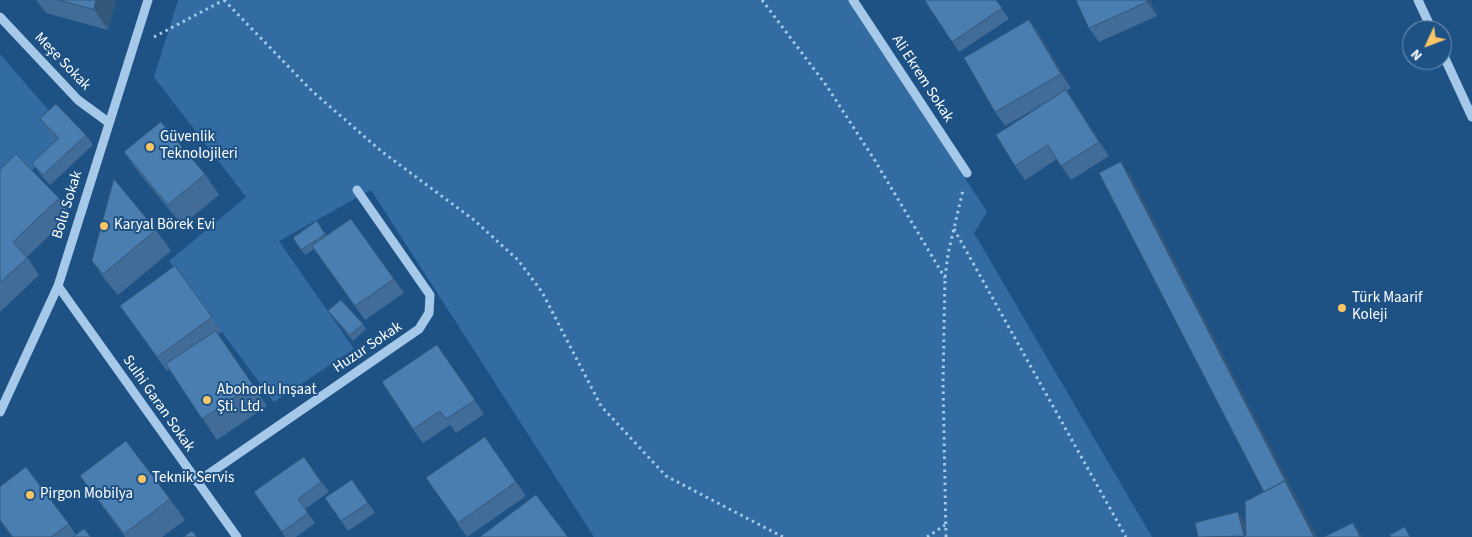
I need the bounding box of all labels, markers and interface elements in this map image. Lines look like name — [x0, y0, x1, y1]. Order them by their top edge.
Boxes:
north arrow — [1402, 20, 1452, 70]
street label: Meşe Sokak — [30, 29, 94, 95]
street label: Ali Ekrem Sokak — [887, 32, 957, 126]
text: N — [1406, 44, 1427, 65]
place label: Güvenlik Teknolojileri — [160, 129, 238, 164]
marker: Güvenlik Teknolojileri — [144, 141, 156, 153]
street label: Bolu Sokak — [49, 169, 87, 241]
place label: Karyal Börek Evi — [114, 217, 215, 235]
marker: Karyal Börek Evi — [98, 220, 110, 232]
place label: Türk Maarif Koleji — [1352, 290, 1422, 325]
marker: Türk Maarif Koleji — [1336, 302, 1348, 314]
street label: Huzur Sokak — [330, 318, 406, 378]
street label: Sulhi Garan Sokak — [118, 352, 198, 456]
place label: Abohorlu Inşaat Şti. Ltd. — [217, 382, 316, 417]
marker: Abohorlu Inşaat Şti. Ltd. — [201, 394, 213, 406]
place label: Teknik Servis — [152, 470, 234, 488]
marker: Teknik Servis — [136, 473, 148, 485]
place label: Pirgon Mobilya — [40, 486, 133, 504]
marker: Pirgon Mobilya — [24, 489, 36, 501]

